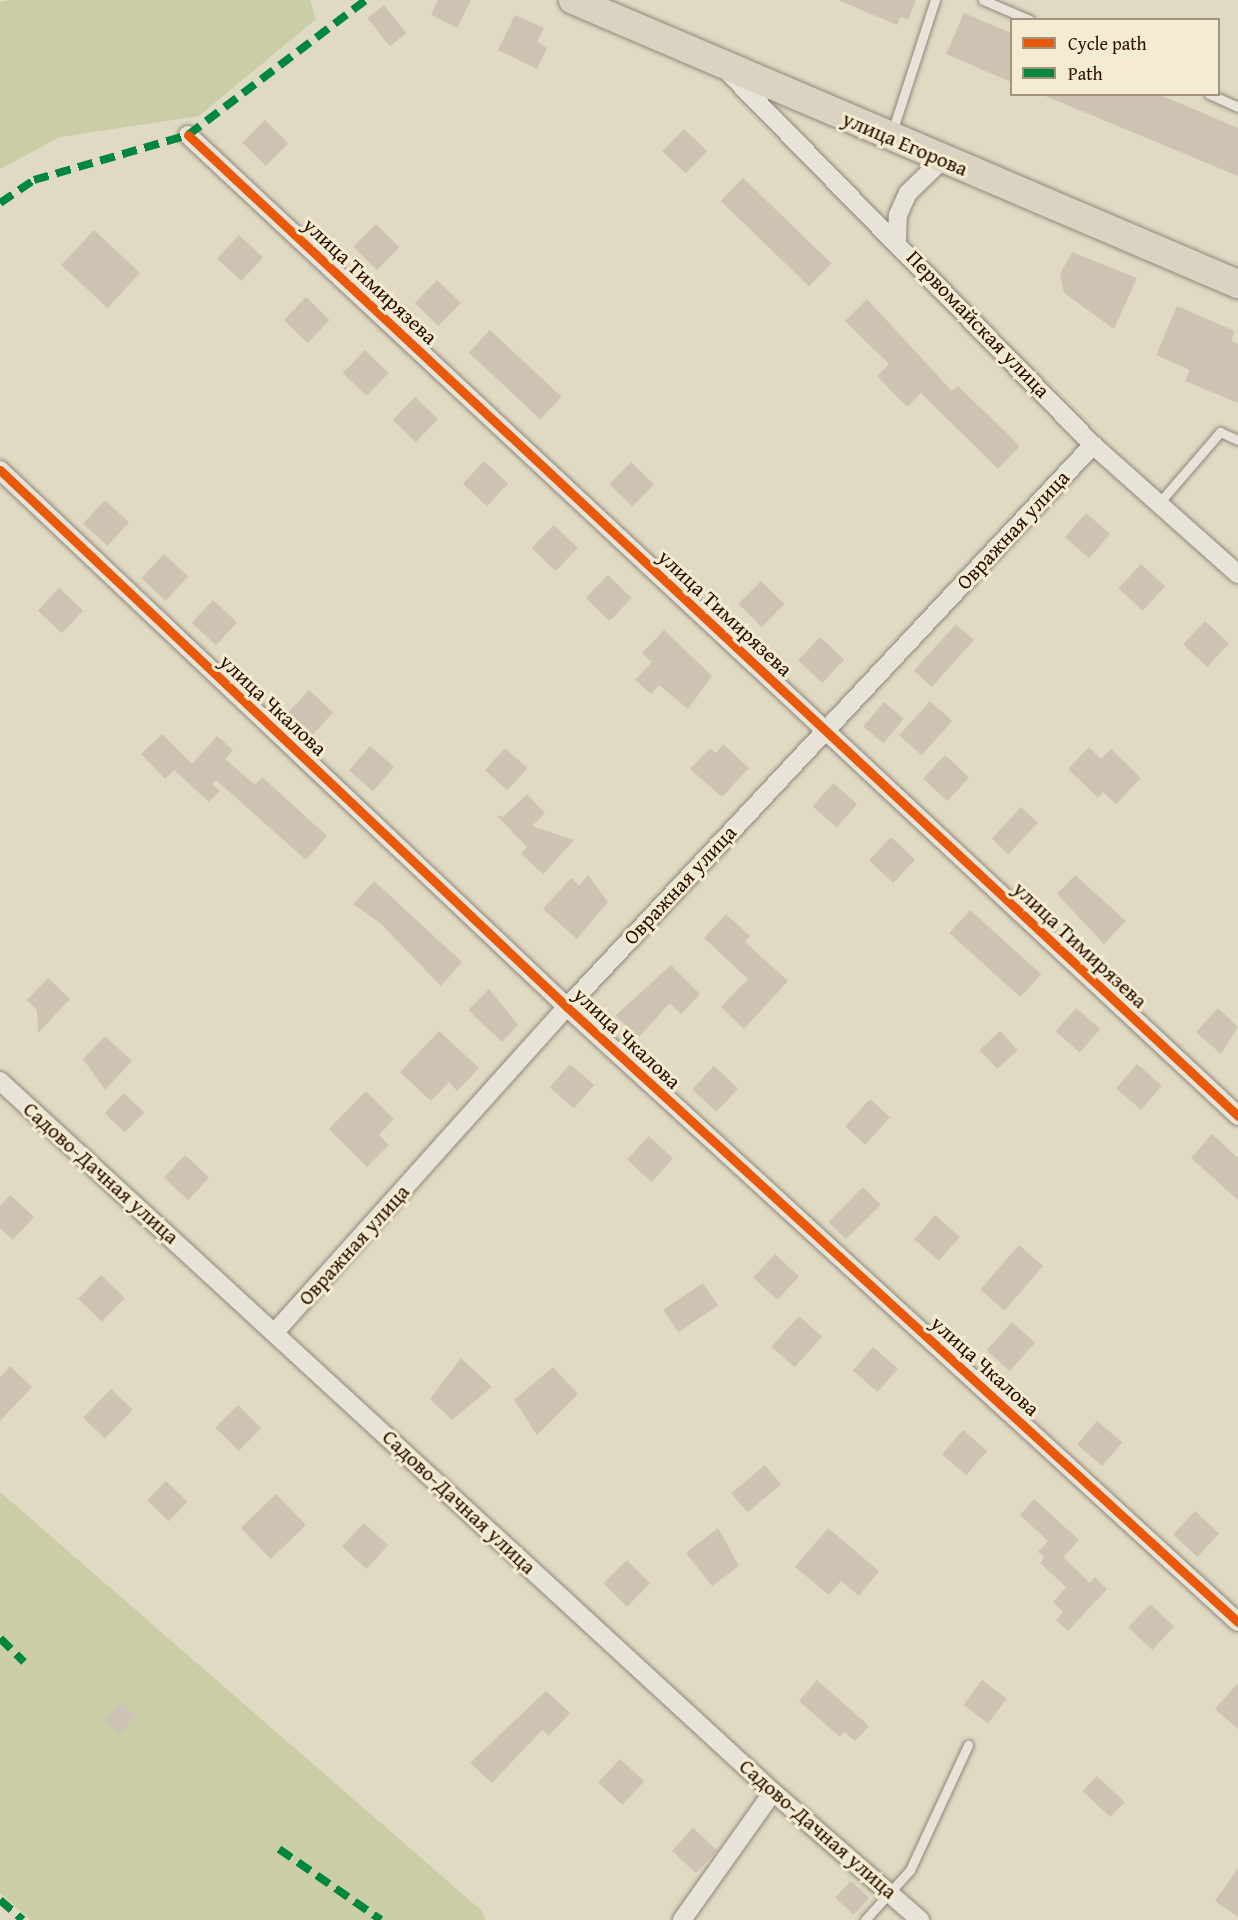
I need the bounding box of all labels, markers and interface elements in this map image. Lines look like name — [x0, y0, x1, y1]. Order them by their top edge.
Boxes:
legend — [1010, 18, 1220, 96]
text: Cycle path — [1068, 30, 1147, 57]
text: Path — [1068, 60, 1103, 87]
street label: улица Егорова — [838, 106, 972, 182]
street label: улица Тимирязева — [298, 212, 442, 350]
street label: Первомайская улица — [901, 245, 1055, 403]
street label: Овражная улица — [951, 465, 1075, 595]
street label: улица Тимирязева — [653, 544, 797, 682]
street label: улица Чкалова — [214, 649, 332, 761]
street label: Овражная улица — [618, 820, 742, 950]
street label: улица Тимирязева — [1008, 876, 1152, 1014]
street label: улица Чкалова — [568, 982, 686, 1094]
street label: Садово-Дачная улица — [18, 1097, 184, 1249]
street label: Овражная улица — [293, 1179, 415, 1311]
street label: улица Чкалова — [925, 1311, 1045, 1421]
street label: Садово-Дачная улица — [377, 1424, 541, 1580]
street label: Садово-Дачная улица — [734, 1754, 902, 1904]

